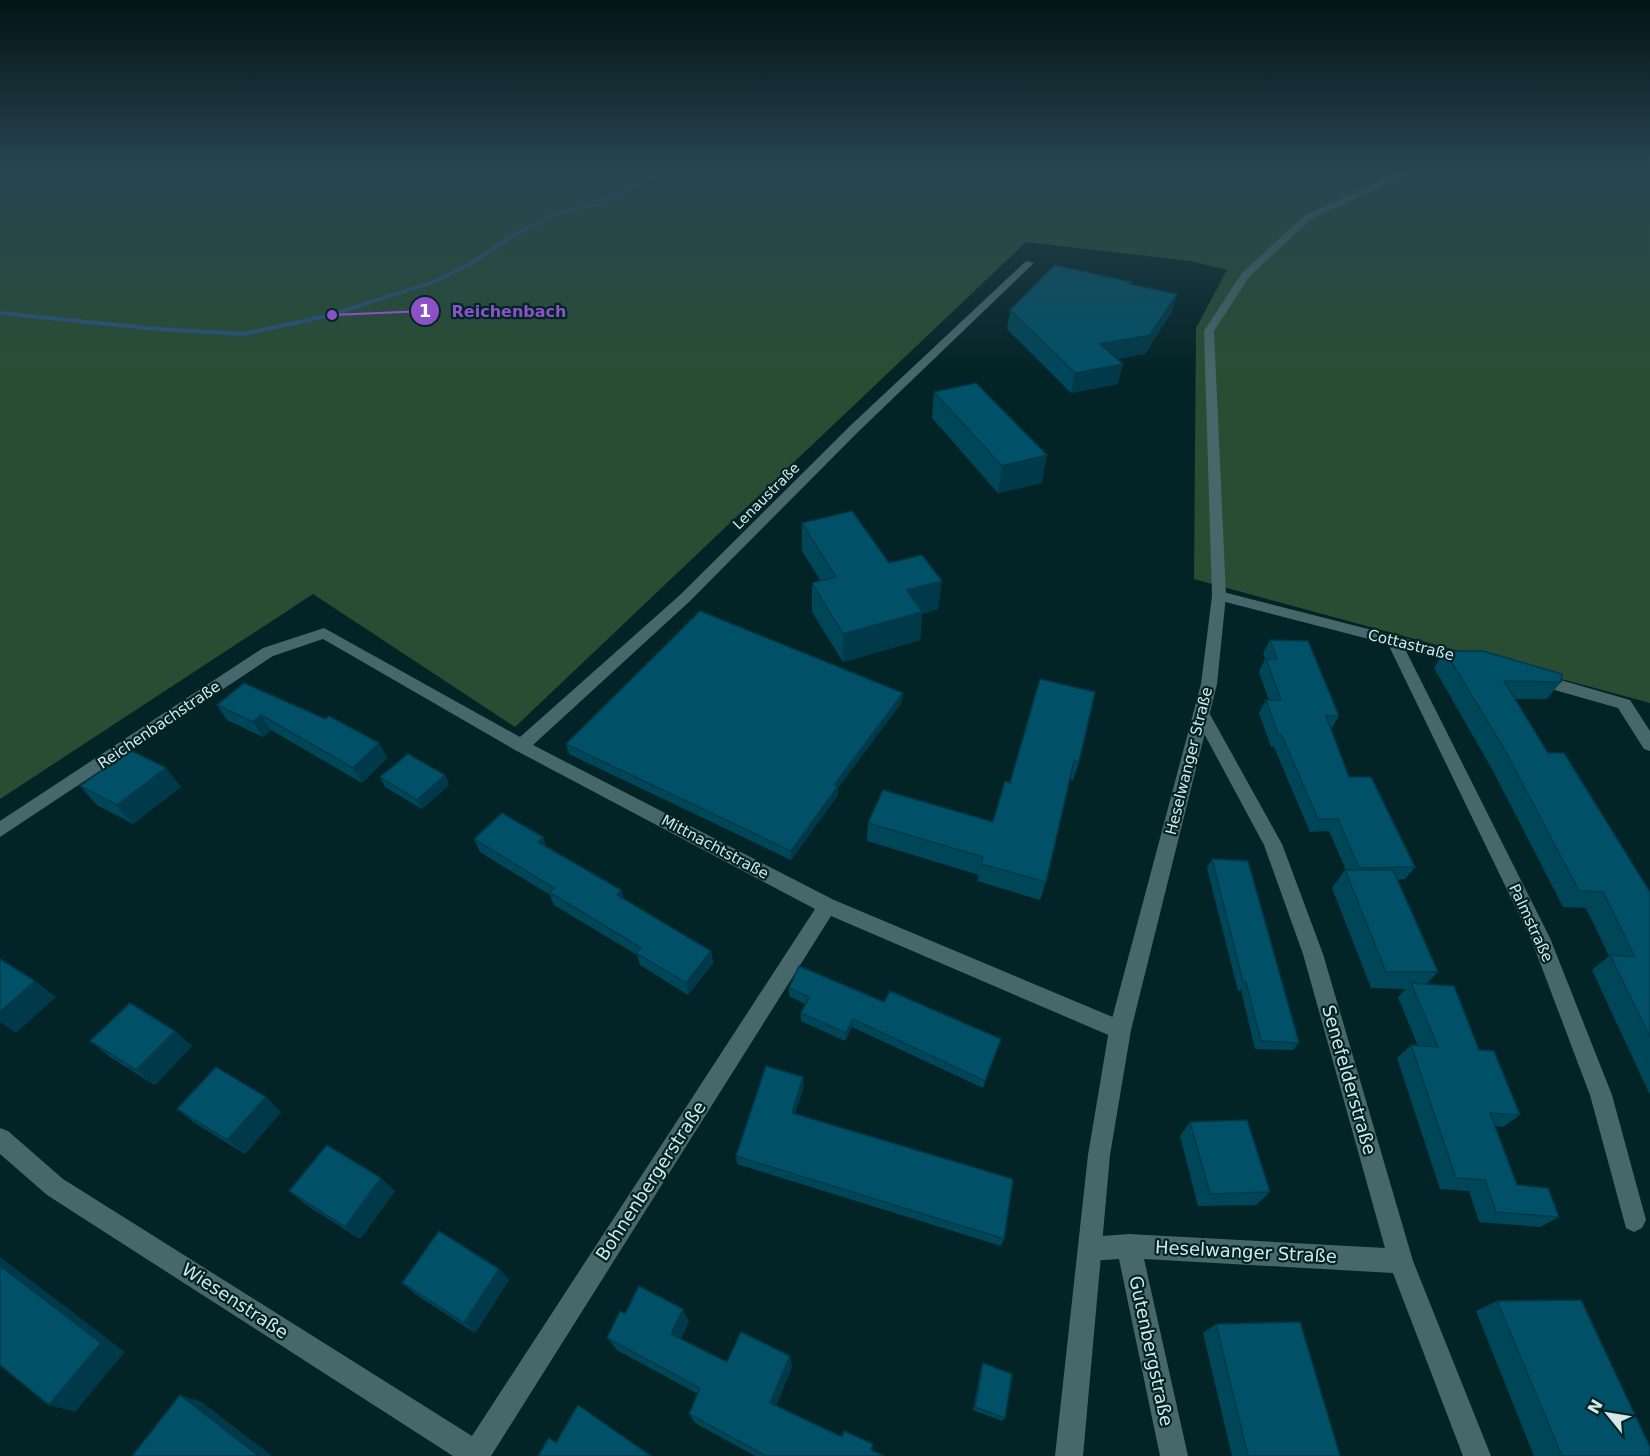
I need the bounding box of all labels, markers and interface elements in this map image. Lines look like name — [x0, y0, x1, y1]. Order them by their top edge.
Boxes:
callout: Reichenbach — [410, 294, 579, 328]
text: 1 — [419, 300, 431, 321]
text: Reichenbach — [452, 302, 566, 321]
street label: Lenaustraße — [730, 460, 802, 532]
street label: Cottastraße — [1366, 626, 1456, 664]
street label: Reichenbachstraße — [94, 677, 224, 773]
street label: Heselwanger Straße — [1162, 685, 1216, 837]
street label: Mittnachtstraße — [658, 811, 772, 883]
street label: Palmstraße — [1505, 881, 1557, 965]
street label: Senefelderstraße — [1318, 1003, 1381, 1157]
street label: Bohnenbergerstraße — [591, 1097, 710, 1264]
street label: Heselwanger Straße — [1155, 1236, 1338, 1267]
street label: Wiesenstraße — [178, 1258, 292, 1343]
street label: Gutenbergstraße — [1125, 1274, 1178, 1428]
north arrow — [1578, 1384, 1638, 1444]
text: N — [1584, 1396, 1607, 1417]

